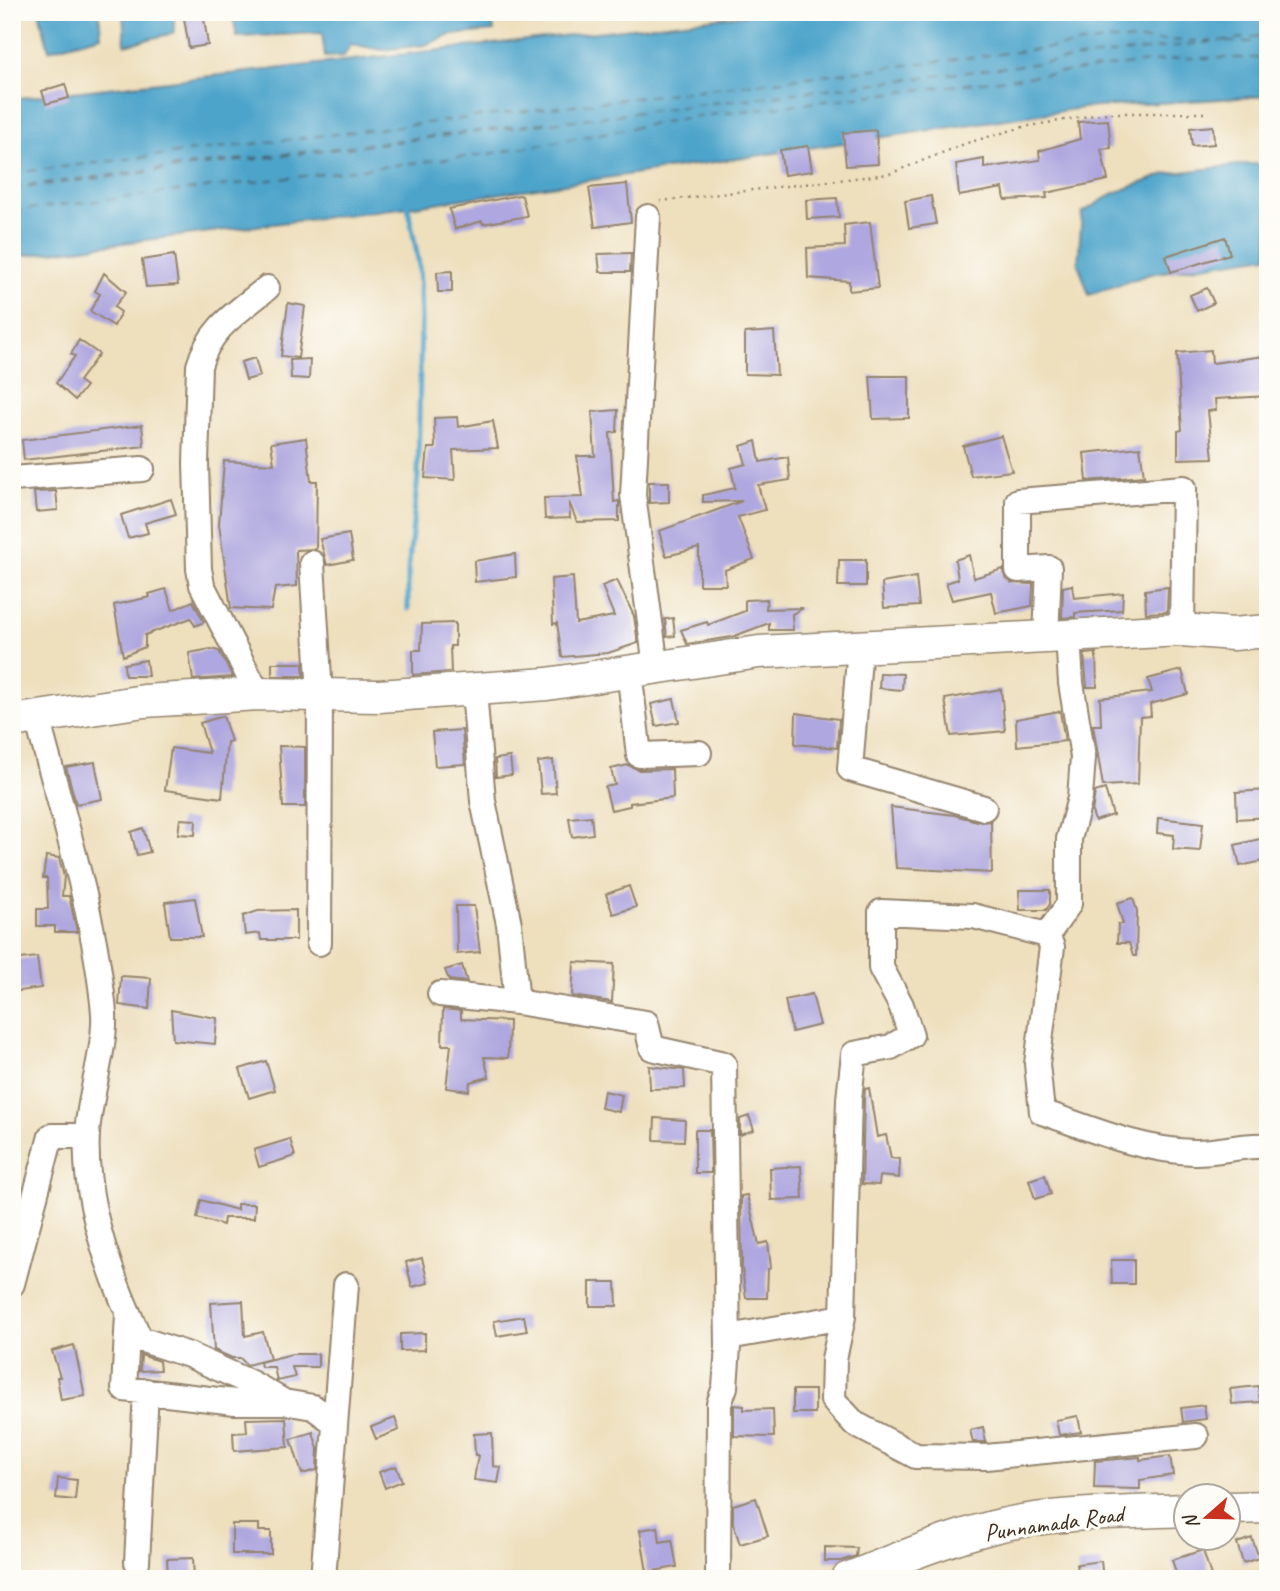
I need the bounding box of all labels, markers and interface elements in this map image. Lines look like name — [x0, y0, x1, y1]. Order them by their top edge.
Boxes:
north arrow — [1172, 1482, 1242, 1552]
street label: Punnamada Road — [983, 1498, 1129, 1548]
text: N — [1178, 1510, 1205, 1532]

